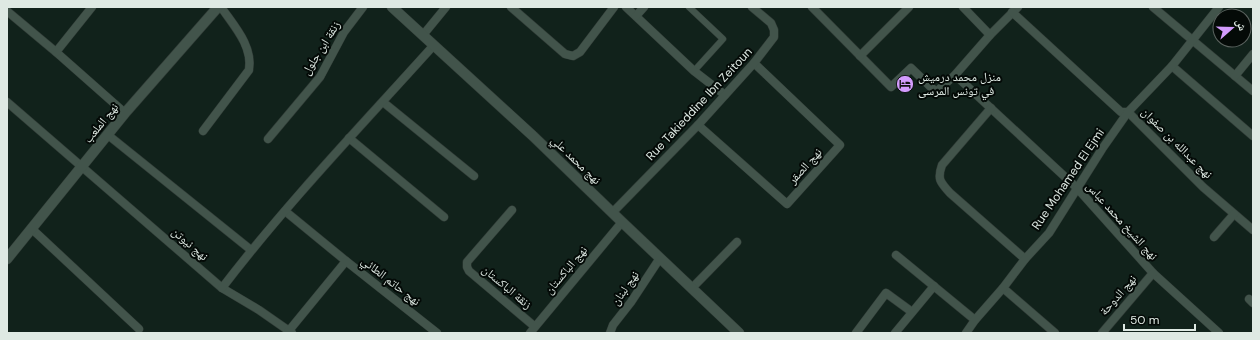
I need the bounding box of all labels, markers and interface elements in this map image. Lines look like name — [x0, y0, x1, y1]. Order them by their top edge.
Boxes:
north arrow — [1212, 8, 1252, 48]
text: ش — [1232, 17, 1250, 33]
street label: زنقة ابن جلول — [298, 18, 344, 78]
street label: Rue Takieddine Ibn Zeitoun — [642, 44, 756, 164]
place label: منزل محمد درميش في تونس المرسى — [918, 69, 1001, 101]
hotel icon: منزل محمد درميش في تونس المرسى — [895, 74, 915, 94]
street label: نهج الملعب — [80, 100, 122, 146]
street label: نهج عبدالله بن صفوان — [1138, 104, 1216, 182]
street label: Rue Mohamed El Ejmi — [1028, 125, 1108, 233]
street label: نهج محمد علي — [546, 132, 604, 189]
street label: نهج الصقر — [784, 145, 825, 188]
street label: نهج الشيخ محمد عباس — [1083, 178, 1161, 264]
street label: نهج نيوتن — [168, 224, 212, 264]
street label: نهج الباكستان — [541, 243, 591, 297]
street label: نهج حاتم الطائي — [357, 253, 424, 311]
street label: زنقة الباكستان — [479, 261, 536, 313]
street label: نهج لبنان — [607, 268, 643, 308]
street label: نهج الدوحة — [1096, 271, 1140, 319]
scale bar — [1124, 306, 1195, 332]
text: 50 m — [1130, 312, 1159, 328]

